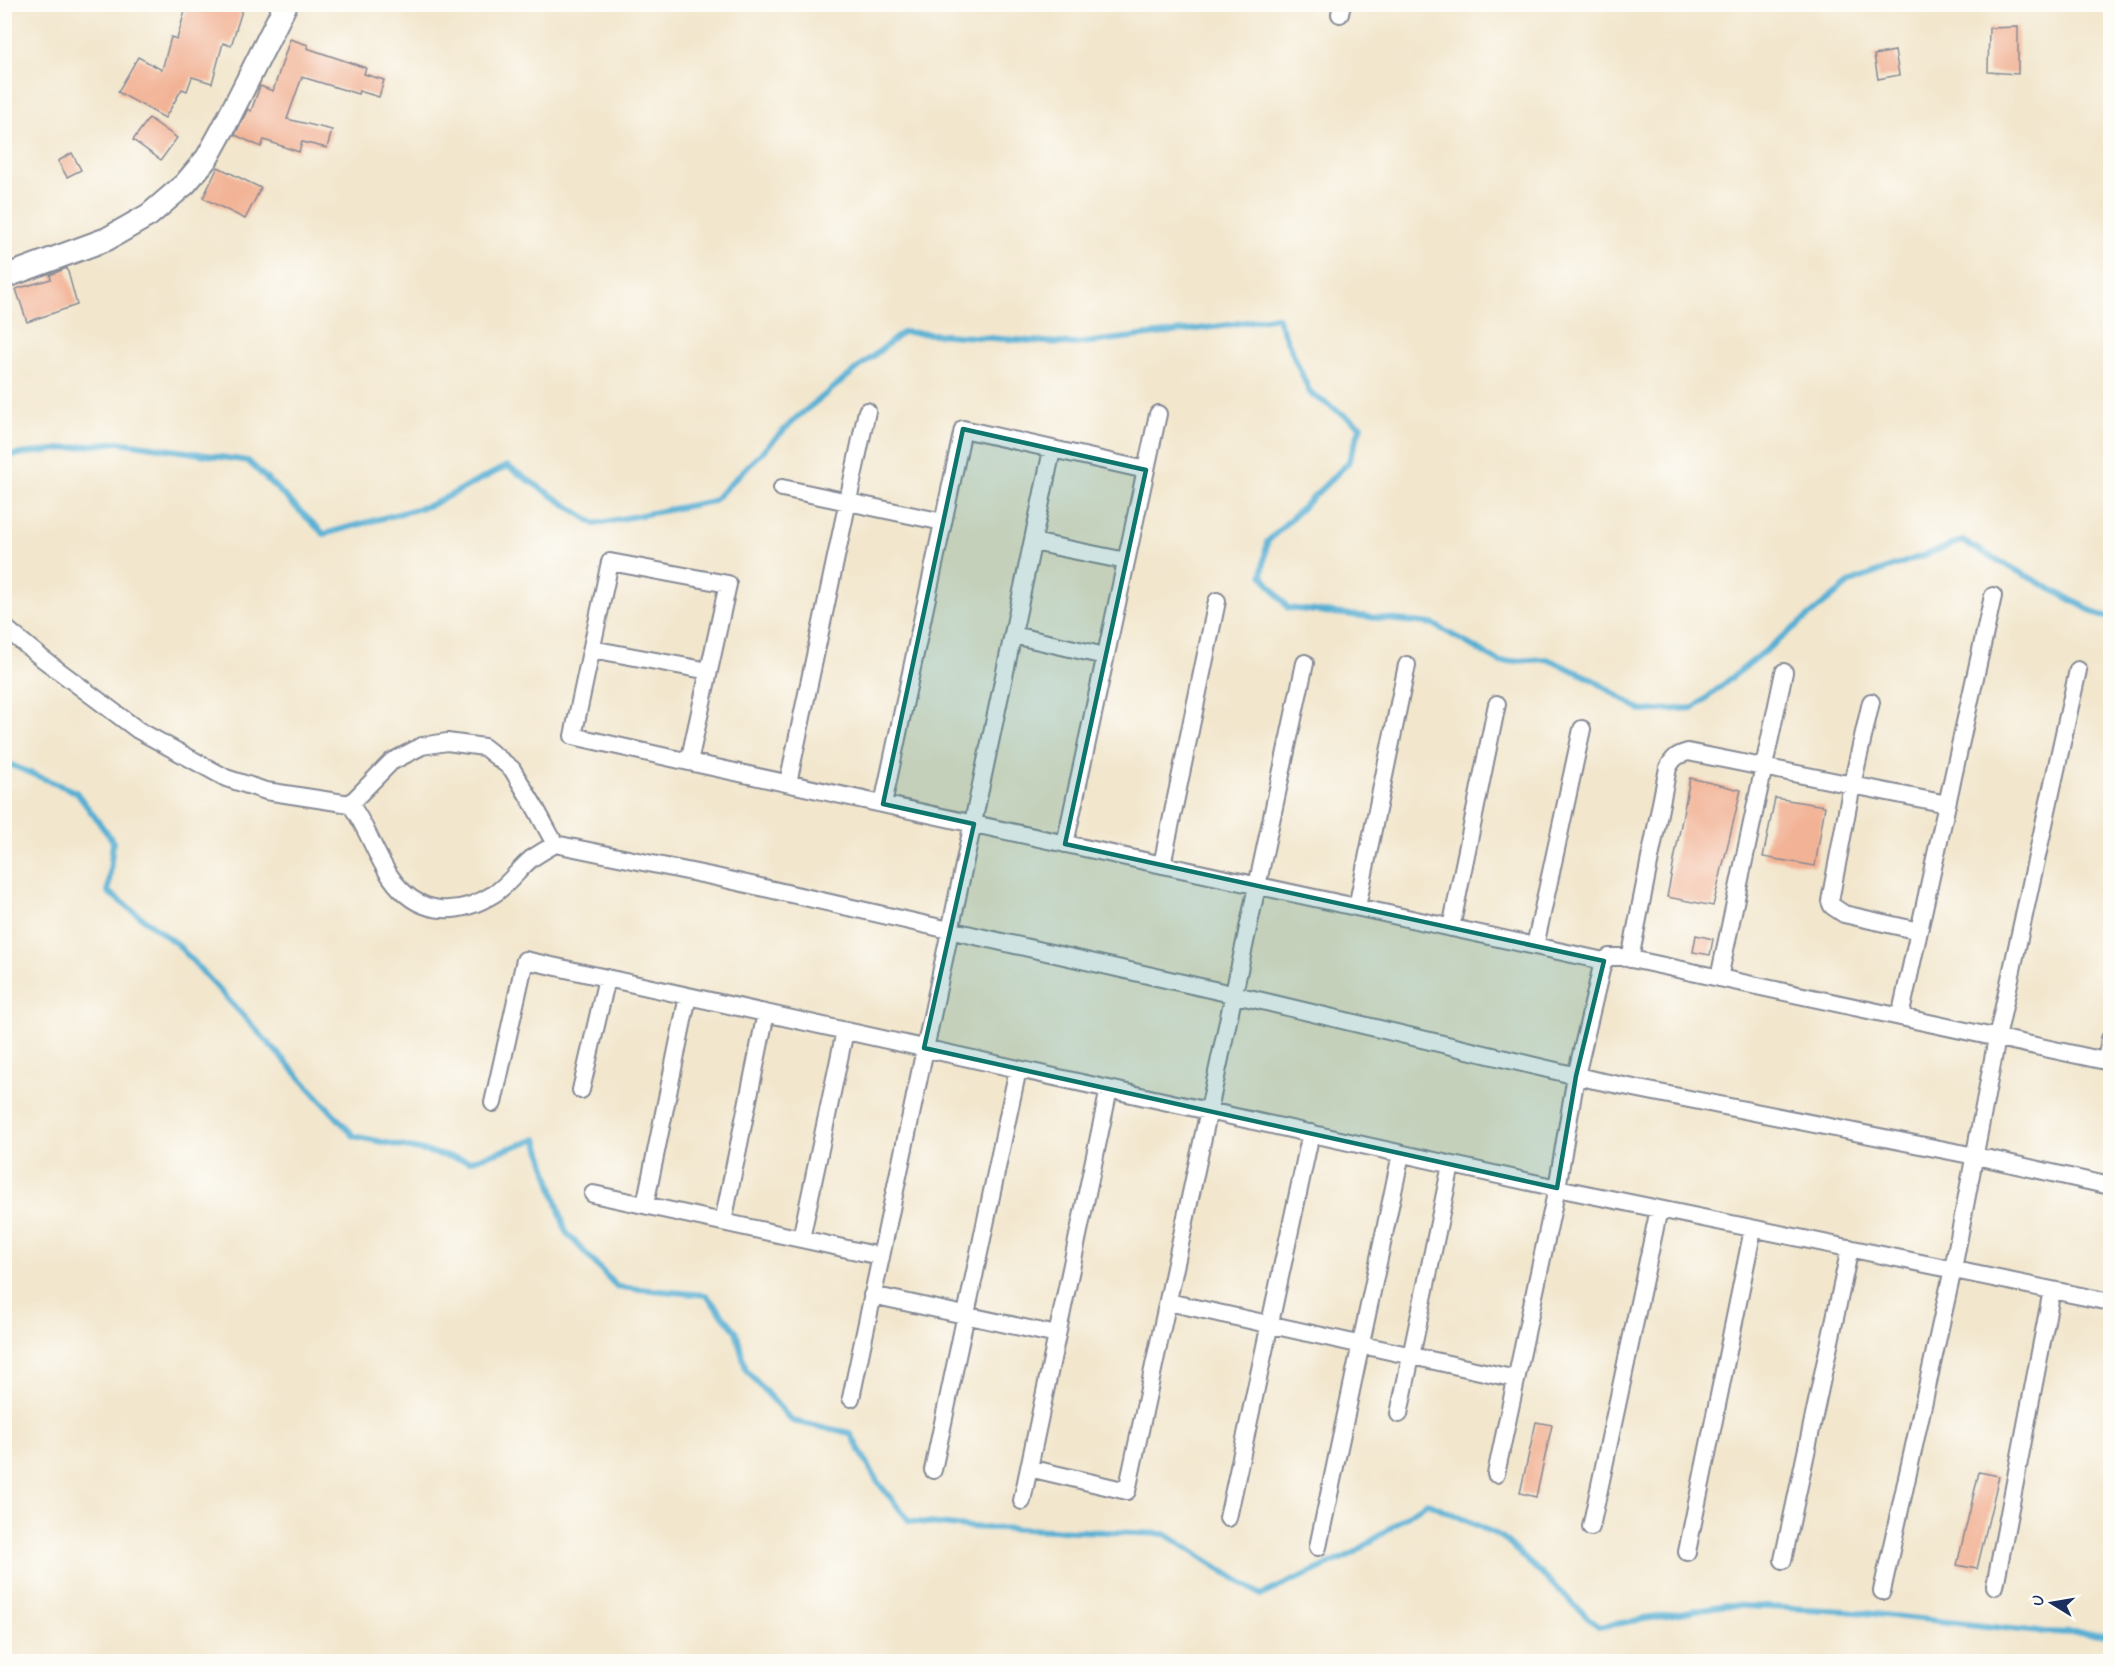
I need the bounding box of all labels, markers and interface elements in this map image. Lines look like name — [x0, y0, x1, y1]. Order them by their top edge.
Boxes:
north arrow — [2022, 1573, 2082, 1633]
text: U — [2027, 1593, 2050, 1608]

